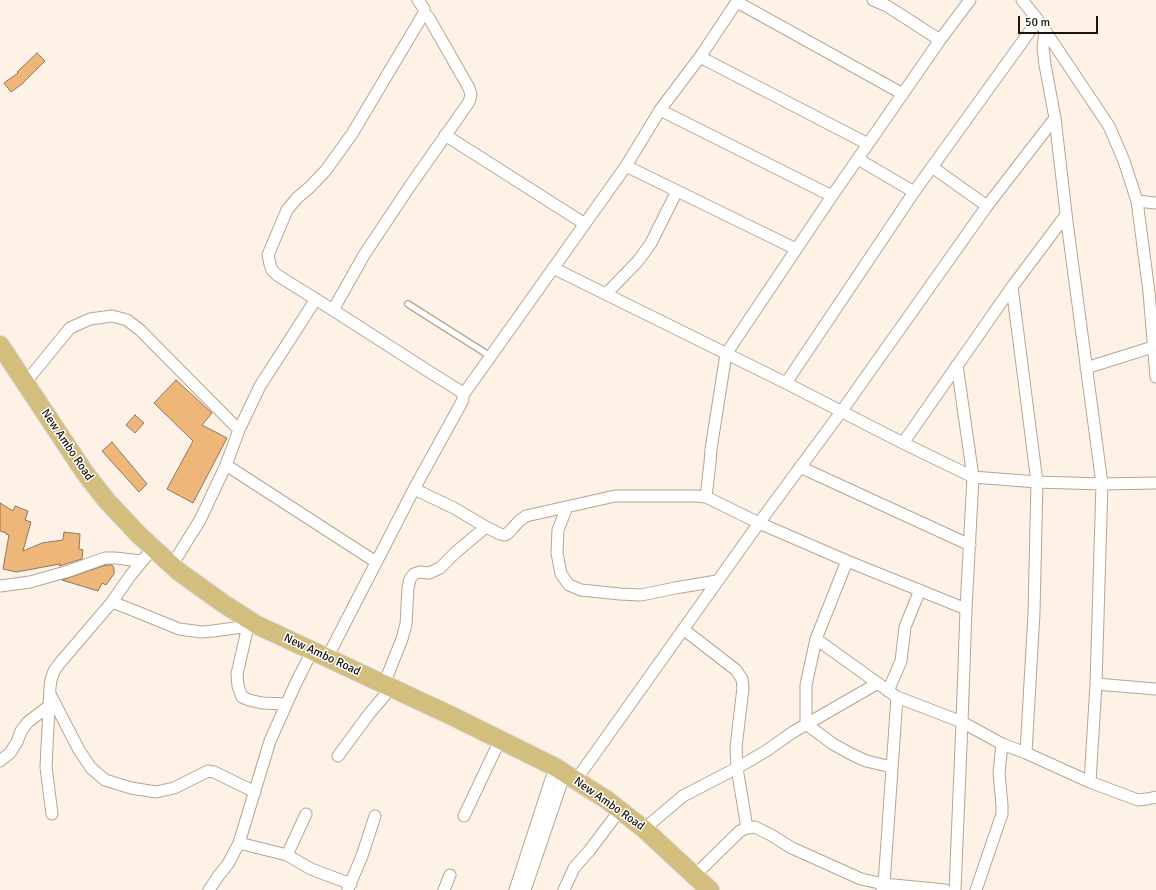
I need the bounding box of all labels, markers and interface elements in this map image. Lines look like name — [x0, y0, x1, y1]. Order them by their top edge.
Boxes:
scale bar — [1020, 8, 1100, 34]
text: 50 m — [1025, 15, 1050, 30]
street label: New Ambo Road — [38, 407, 96, 483]
street label: New Ambo Road — [281, 631, 363, 679]
street label: New Ambo Road — [571, 774, 647, 834]

